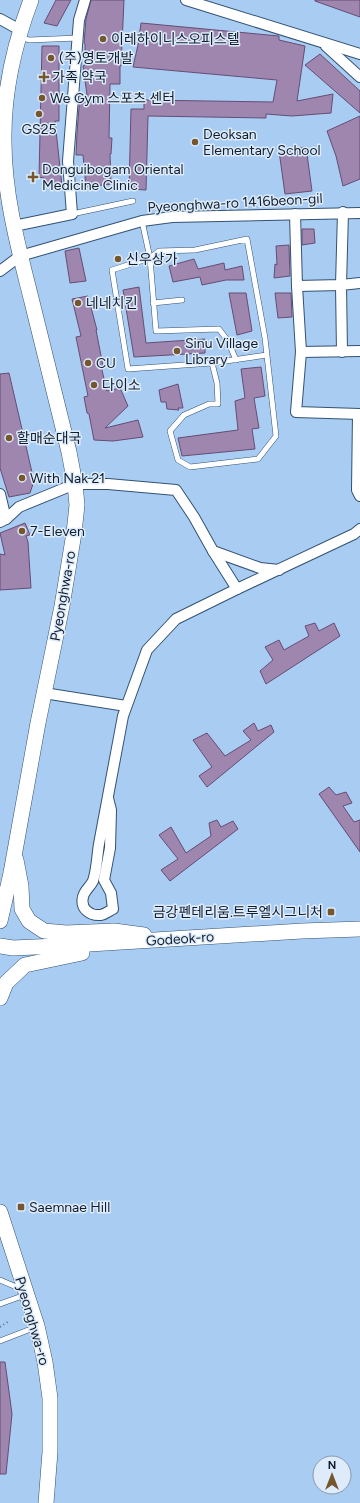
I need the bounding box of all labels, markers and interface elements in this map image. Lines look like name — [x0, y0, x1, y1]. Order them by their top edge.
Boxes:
place label: 이레하이니스오피스텔 — [111, 31, 240, 48]
marker: 이레하이니스오피스텔 — [98, 34, 108, 44]
place label: (주)영토개발 — [59, 50, 133, 67]
marker: (주)영토개발 — [46, 53, 56, 63]
place label: 가족 약국 — [52, 69, 107, 86]
marker: 가족 약국 — [39, 72, 49, 82]
place label: We Gym 스포츠 센터 — [50, 90, 175, 107]
marker: We Gym 스포츠 센터 — [37, 93, 47, 103]
marker: GS25 — [34, 109, 44, 119]
place label: GS25 — [21, 121, 57, 138]
place label: Deoksan Elementary School — [203, 126, 321, 159]
marker: Deoksan Elementary School — [190, 137, 200, 147]
place label: Donguibogam Oriental Medicine Clinic — [42, 161, 184, 194]
marker: Donguibogam Oriental Medicine Clinic — [27, 171, 39, 183]
street label: Pyeonghwa-ro 1416beon-gil — [147, 190, 323, 216]
place label: 신우상가 — [126, 251, 178, 268]
marker: 신우상가 — [113, 254, 123, 264]
place label: 네네치킨 — [86, 295, 138, 312]
marker: 네네치킨 — [73, 298, 83, 308]
place label: Sinu Village Library — [185, 335, 258, 368]
marker: Sinu Village Library — [172, 346, 182, 356]
place label: CU — [96, 355, 116, 372]
marker: CU — [83, 358, 93, 368]
place label: 다이소 — [102, 377, 141, 394]
marker: 다이소 — [89, 380, 99, 390]
place label: 할매순대국 — [17, 430, 82, 447]
marker: 할매순대국 — [4, 433, 14, 443]
place label: With Nak 21 — [30, 470, 105, 487]
marker: With Nak 21 — [17, 473, 27, 483]
place label: 7-Eleven — [30, 523, 85, 540]
marker: 7-Eleven — [17, 526, 27, 536]
street label: Pyeonghwa-ro — [47, 549, 79, 643]
place label: 금강펜테리움.트루엘시그니처 — [153, 904, 323, 921]
marker: 금강펜테리움.트루엘시그니처 — [326, 907, 336, 917]
street label: Godeok-ro — [145, 928, 215, 950]
place label: Saemnae Hill — [29, 1199, 110, 1216]
marker: Saemnae Hill — [16, 1202, 26, 1212]
street label: Pyeonghwa-ro — [11, 1275, 53, 1367]
north arrow — [312, 1455, 352, 1495]
text: N — [328, 1459, 336, 1472]

